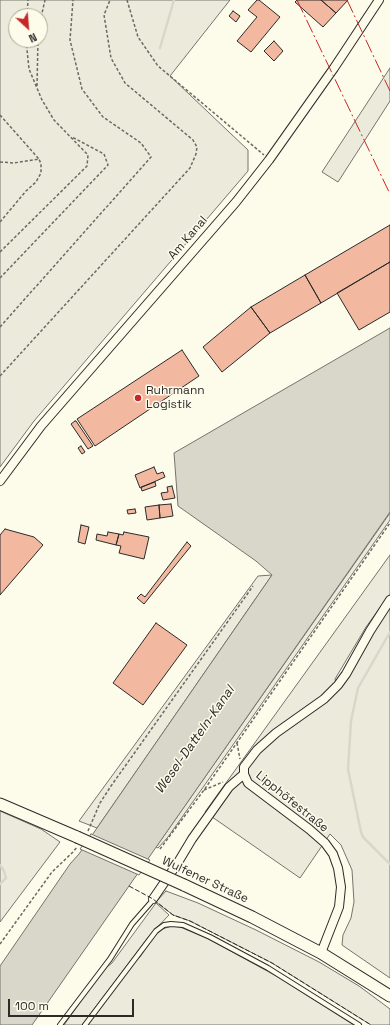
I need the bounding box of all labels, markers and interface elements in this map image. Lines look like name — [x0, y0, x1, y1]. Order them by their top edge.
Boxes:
north arrow — [8, 8, 48, 48]
text: N — [26, 30, 39, 46]
street label: Am Kanal — [165, 214, 211, 262]
place label: Ruhrmann Logistik — [146, 384, 205, 412]
marker: Ruhrmann Logistik — [133, 393, 143, 403]
water label: Wesel-Datteln-Kanal — [152, 683, 238, 797]
street label: Lipphöfestraße — [253, 768, 331, 836]
street label: Wulfener Straße — [160, 854, 250, 906]
scale bar — [10, 991, 136, 1017]
text: 100 m — [15, 998, 49, 1014]

